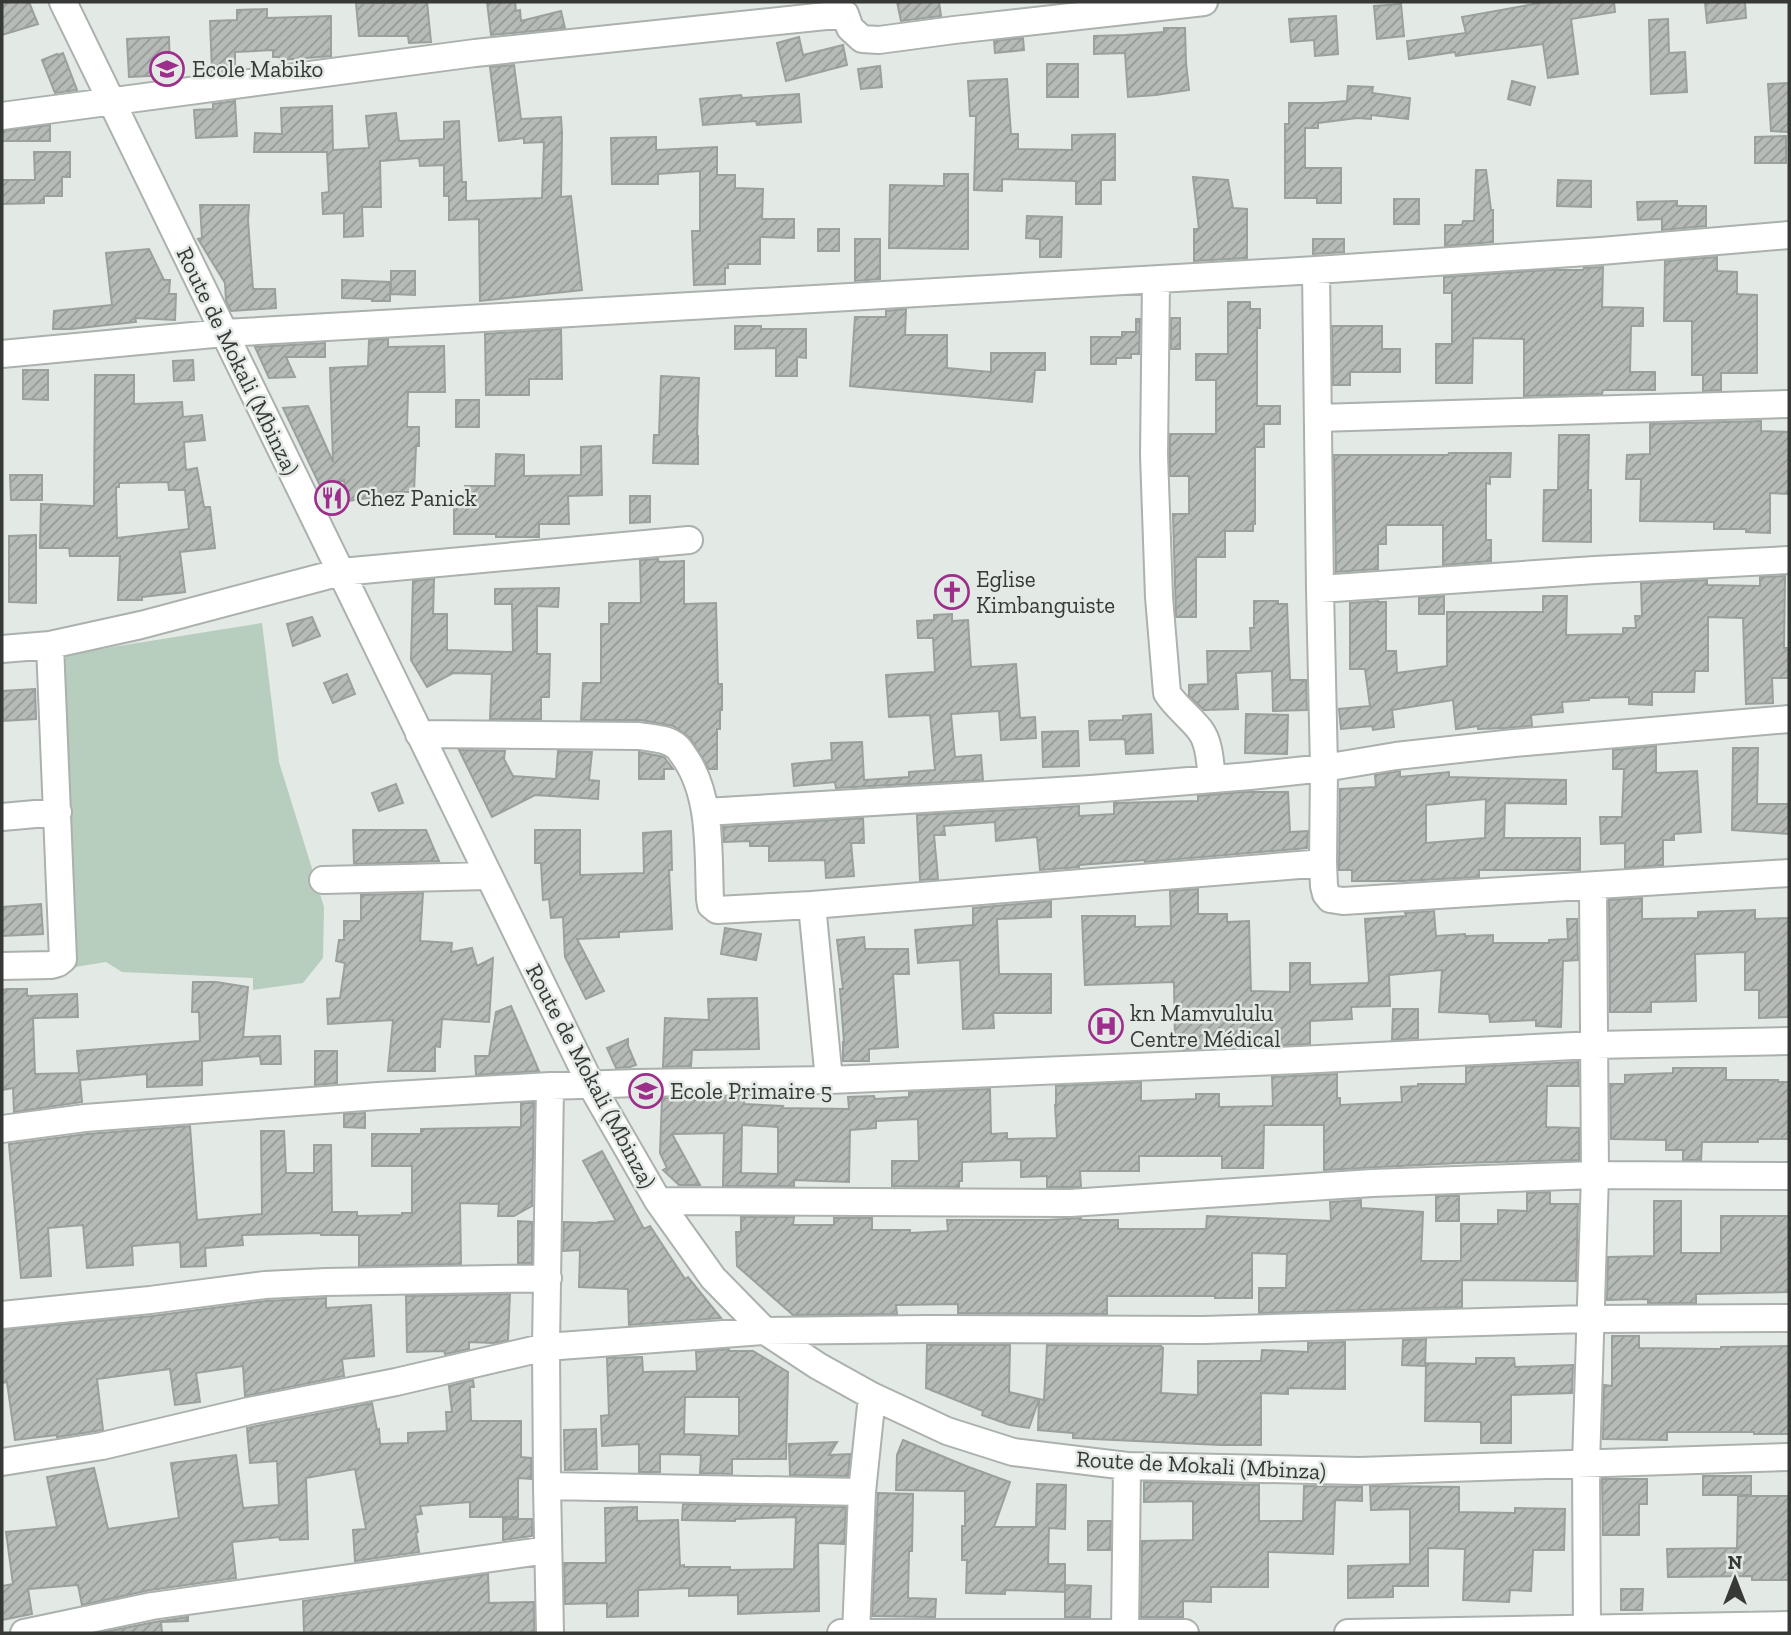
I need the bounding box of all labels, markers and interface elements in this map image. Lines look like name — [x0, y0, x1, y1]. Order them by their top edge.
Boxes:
school or university icon: Ecole Mabiko — [148, 50, 186, 88]
place label: Ecole Mabiko — [192, 55, 323, 83]
street label: Route de Mokali (Mbinza) — [171, 242, 305, 480]
restaurant icon: Chez Panick — [313, 479, 351, 517]
place label: Chez Panick — [356, 484, 477, 512]
place label: Eglise Kimbanguiste — [976, 565, 1115, 619]
church icon: Eglise Kimbanguiste — [933, 573, 971, 611]
street label: Route de Mokali (Mbinza) — [520, 959, 662, 1193]
place label: kn Mamvululu Centre Médical — [1130, 999, 1281, 1053]
hospital icon: kn Mamvululu Centre Médical — [1087, 1007, 1125, 1045]
school or university icon: Ecole Primaire 5 — [627, 1072, 665, 1110]
place label: Ecole Primaire 5 — [670, 1077, 832, 1105]
street label: Route de Mokali (Mbinza) — [1075, 1444, 1327, 1486]
north arrow — [1700, 1544, 1770, 1614]
text: N — [1728, 1551, 1742, 1574]

